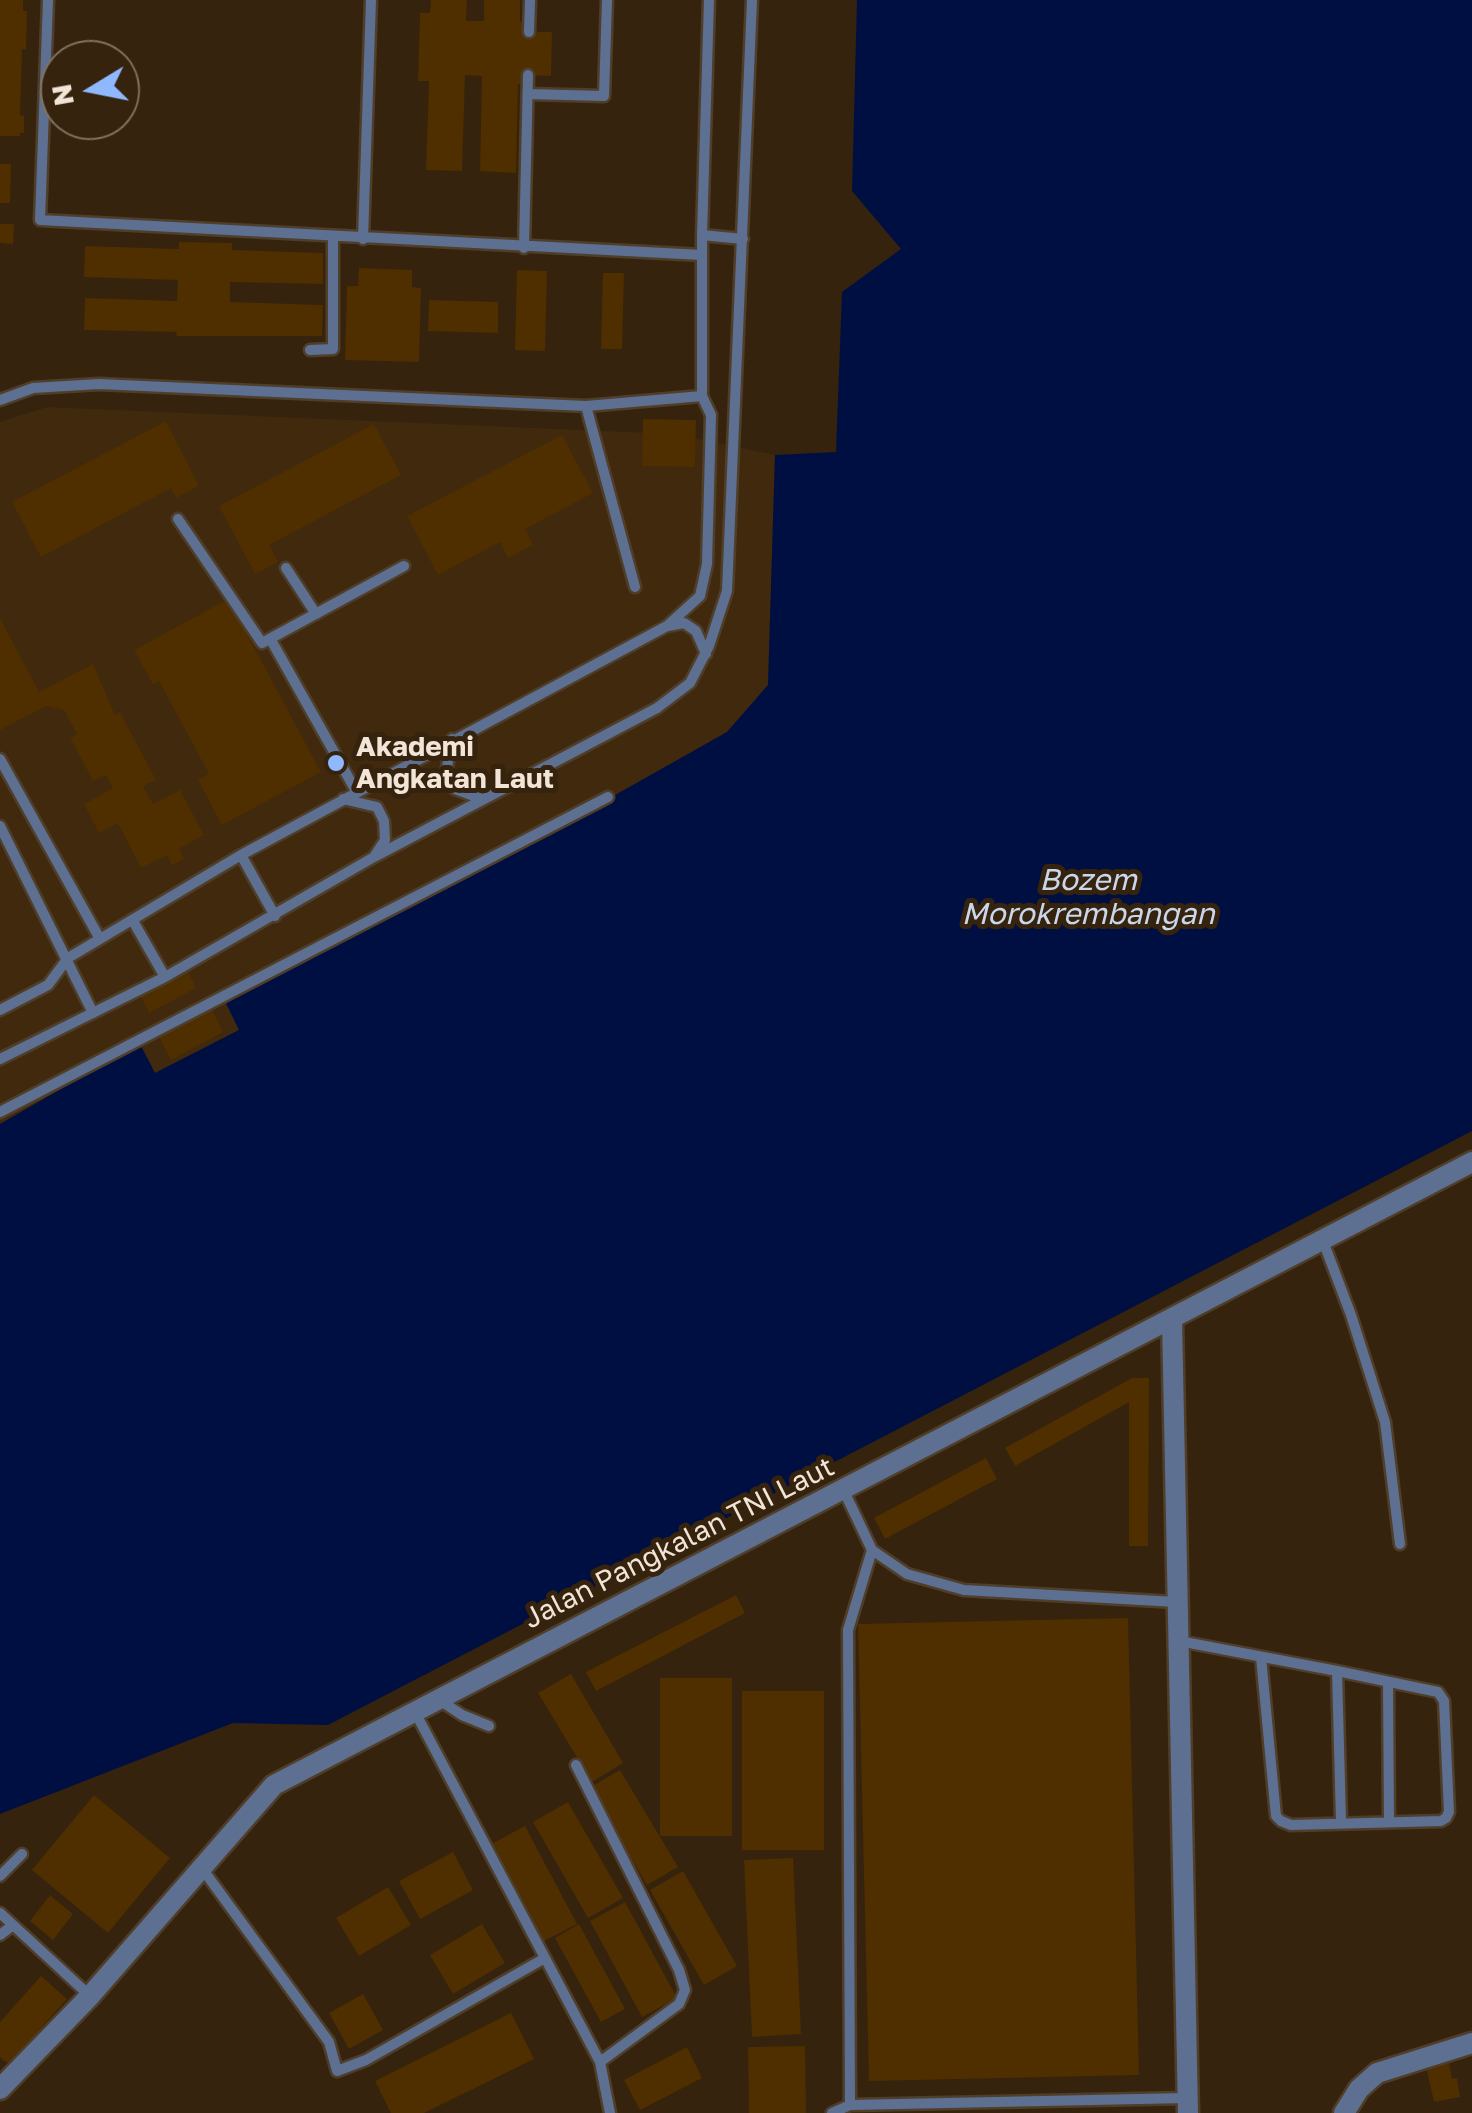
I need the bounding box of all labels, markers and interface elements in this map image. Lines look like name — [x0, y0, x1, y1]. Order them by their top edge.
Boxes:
north arrow — [40, 40, 140, 140]
text: N — [44, 82, 80, 108]
place label: Akademi Angkatan Laut — [356, 730, 554, 796]
marker: Akademi Angkatan Laut — [325, 752, 347, 774]
water label: Bozem Morokrembangan — [961, 862, 1215, 932]
street label: Jalan Pangkalan TNI Laut — [518, 1450, 840, 1636]

